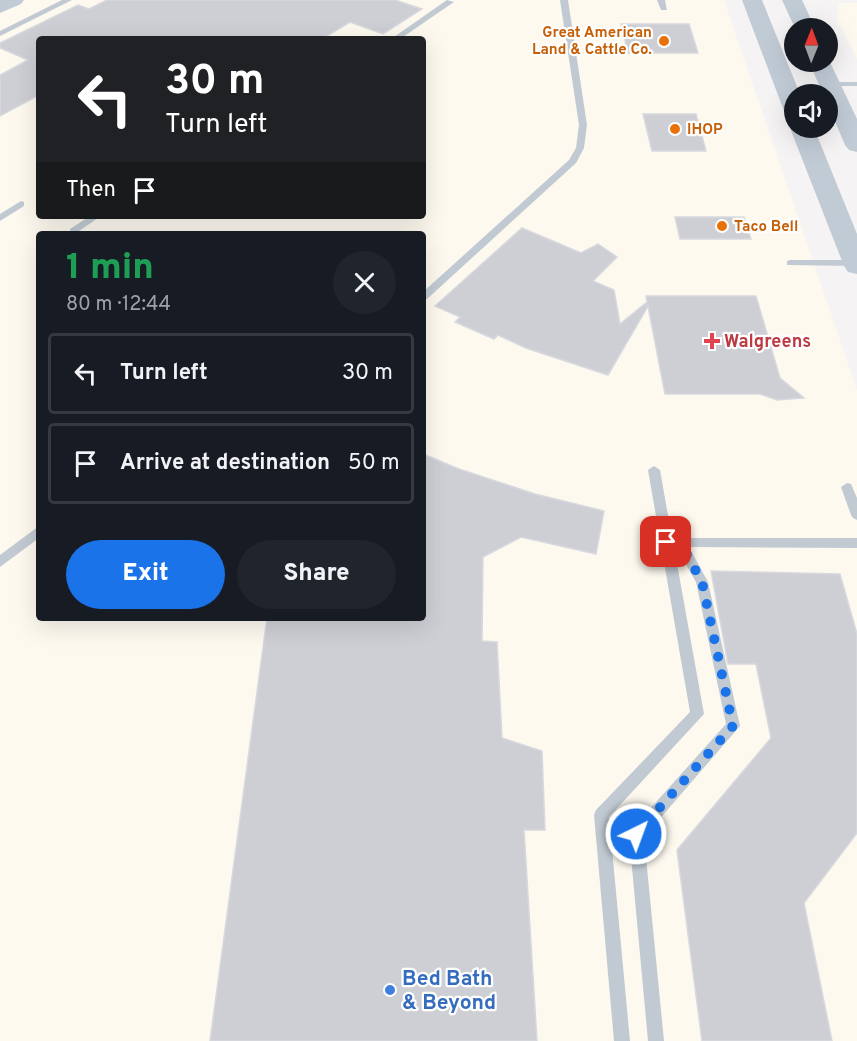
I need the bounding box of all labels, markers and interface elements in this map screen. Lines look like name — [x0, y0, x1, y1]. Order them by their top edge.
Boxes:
north arrow — [784, 18, 838, 72]
map controls — [784, 18, 838, 138]
place label: Great American Land & Cattle Co. — [532, 24, 652, 60]
marker: Great American Land & Cattle Co. — [657, 34, 671, 48]
text: 30 m — [165, 56, 264, 109]
icon: left — [66, 60, 144, 138]
button: sound — [784, 84, 838, 138]
text: Turn left — [165, 108, 267, 142]
place label: IHOP — [687, 121, 723, 140]
marker: IHOP — [668, 122, 682, 136]
icon: arrive — [128, 174, 161, 207]
text: Then — [66, 177, 116, 204]
place label: Taco Bell — [734, 218, 798, 237]
marker: Taco Bell — [715, 219, 729, 233]
text: 1 min — [66, 246, 154, 292]
button: close — [333, 251, 396, 314]
text: 80 m · 12:44 — [66, 292, 171, 318]
place label: Walgreens — [724, 331, 811, 354]
marker: Walgreens — [705, 334, 719, 348]
icon: left — [69, 357, 102, 390]
text: Turn left — [120, 360, 208, 387]
text: 30 m — [342, 360, 393, 387]
icon: arrive — [69, 447, 102, 480]
text: Arrive at destination — [120, 450, 330, 477]
text: 50 m — [348, 450, 400, 477]
pin — [640, 516, 691, 567]
icon: arrive — [649, 525, 682, 558]
button: Exit — [66, 540, 225, 609]
button: Share — [237, 540, 396, 609]
position arrow — [604, 802, 668, 866]
place label: Bed Bath & Beyond — [402, 966, 496, 1017]
marker: Bed Bath & Beyond — [383, 983, 397, 997]

